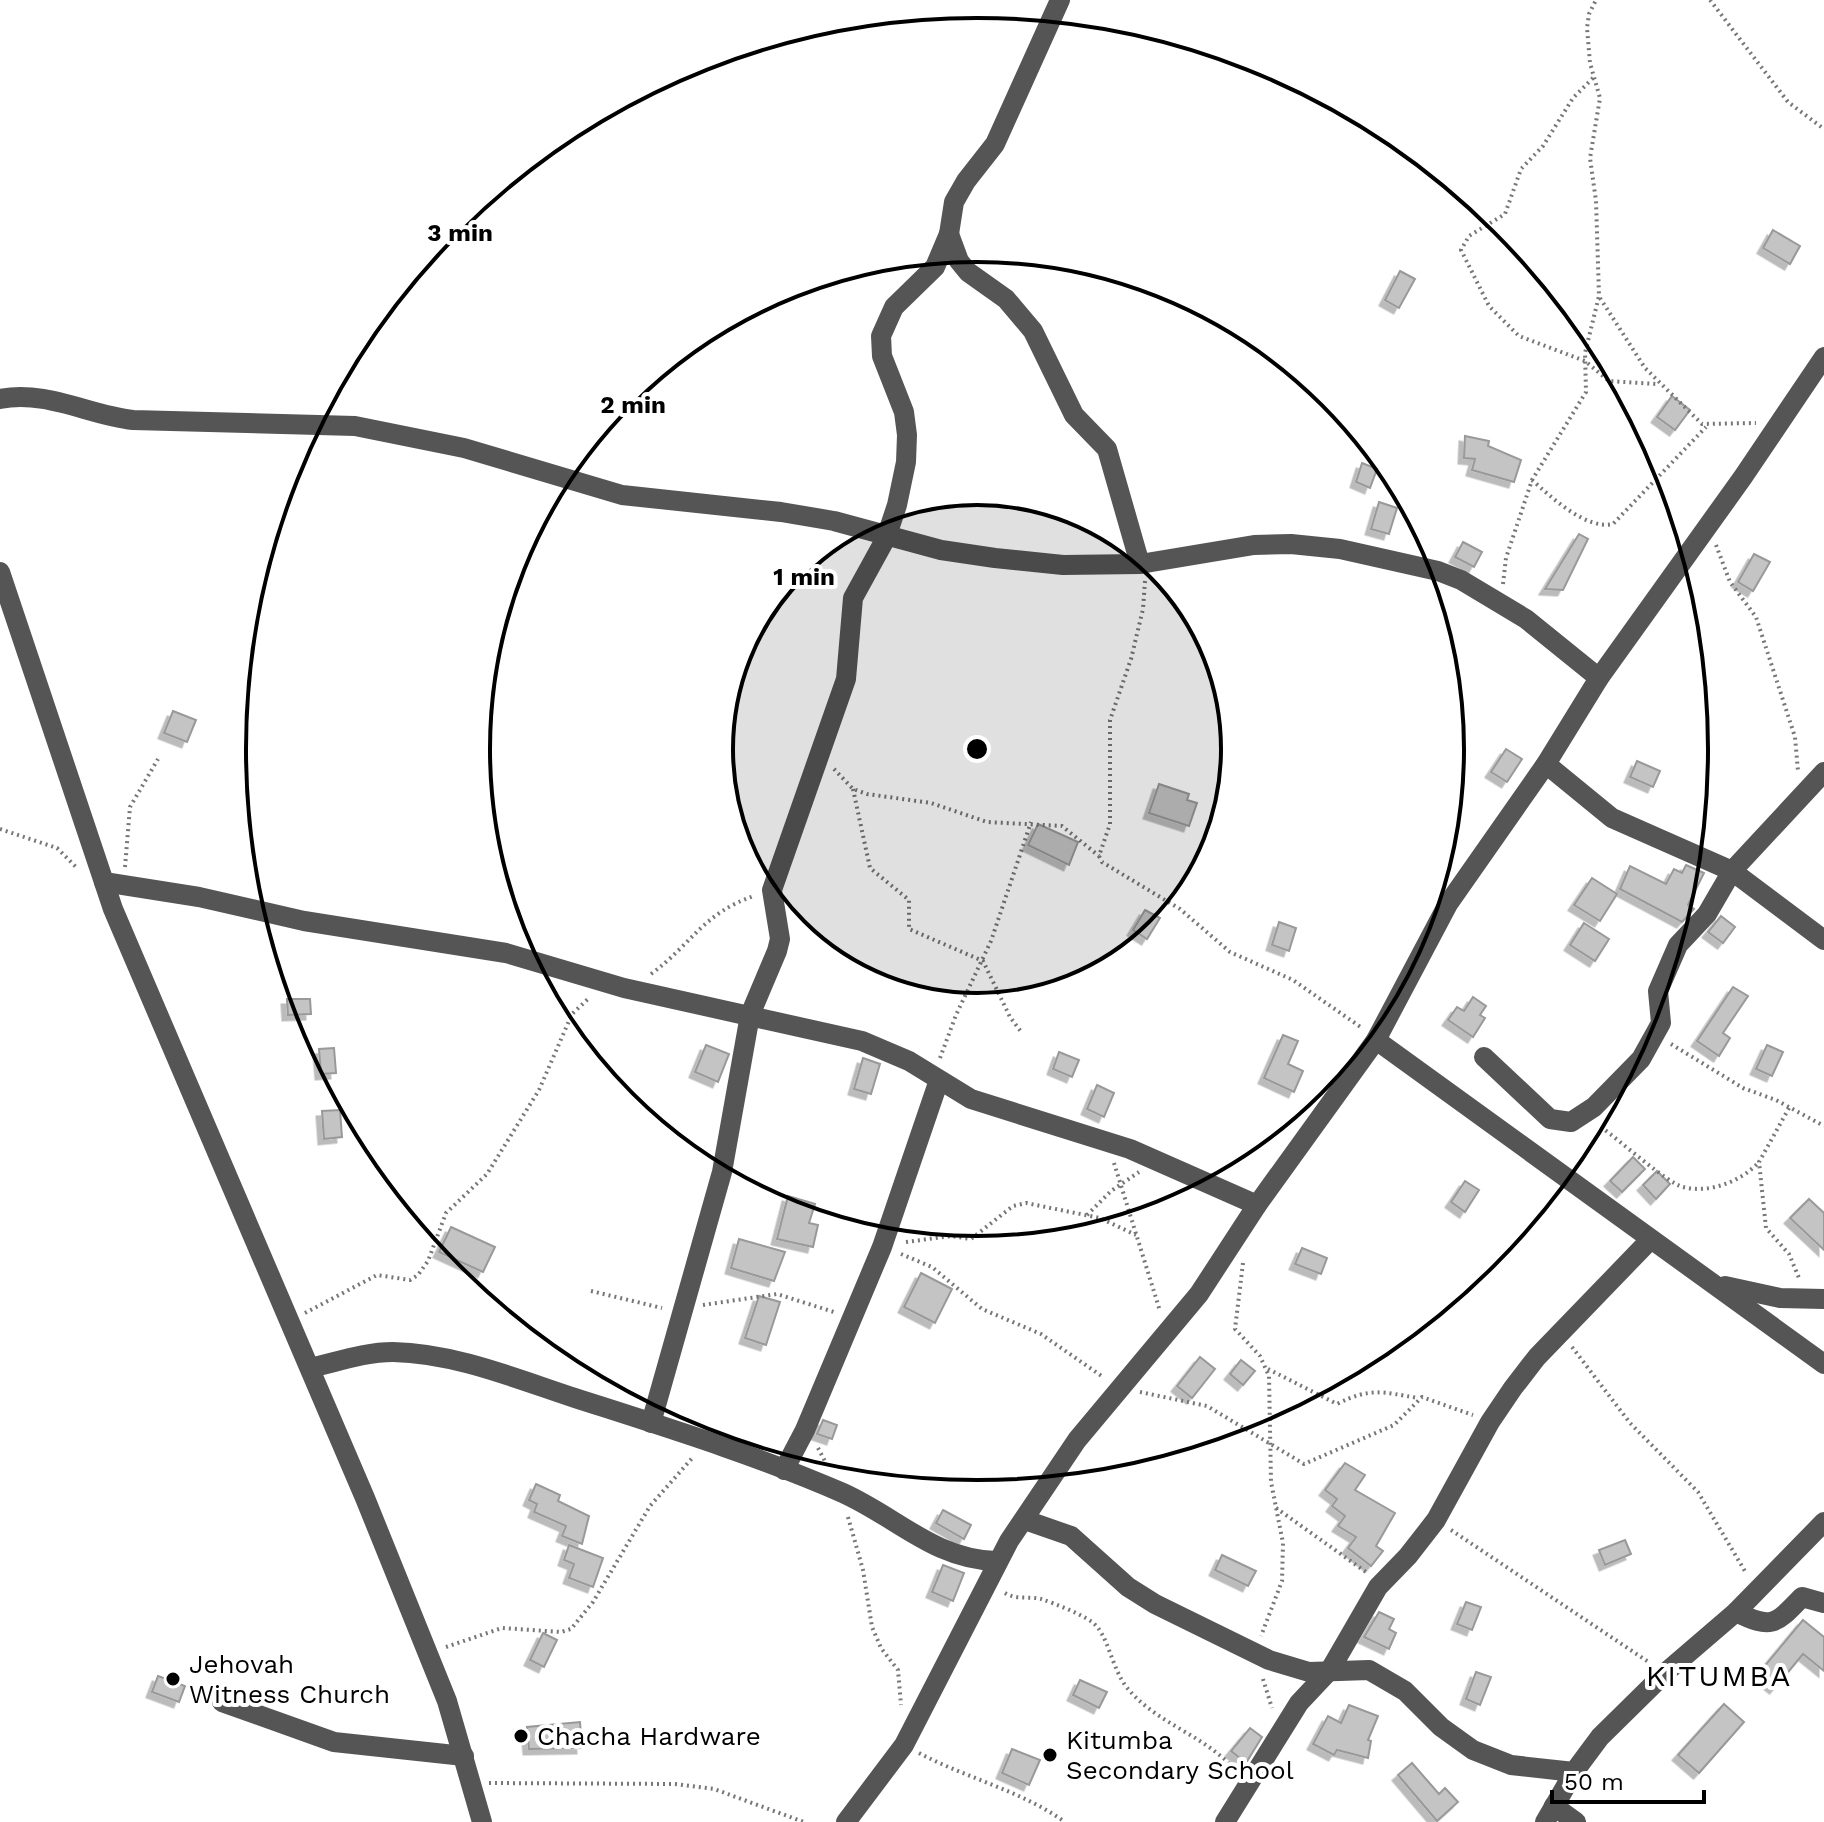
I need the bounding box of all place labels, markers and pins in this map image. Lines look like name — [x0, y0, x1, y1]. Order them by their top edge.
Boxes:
centre of rings — [963, 735, 991, 763]
place label: Jehovah Witness Church — [189, 1649, 390, 1709]
marker: Jehovah Witness Church — [164, 1670, 182, 1688]
place label: Chacha Hardware — [537, 1721, 761, 1751]
place label: Kitumba Secondary School — [1066, 1725, 1294, 1785]
marker: Chacha Hardware — [512, 1727, 530, 1745]
marker: Kitumba Secondary School — [1041, 1746, 1059, 1764]

